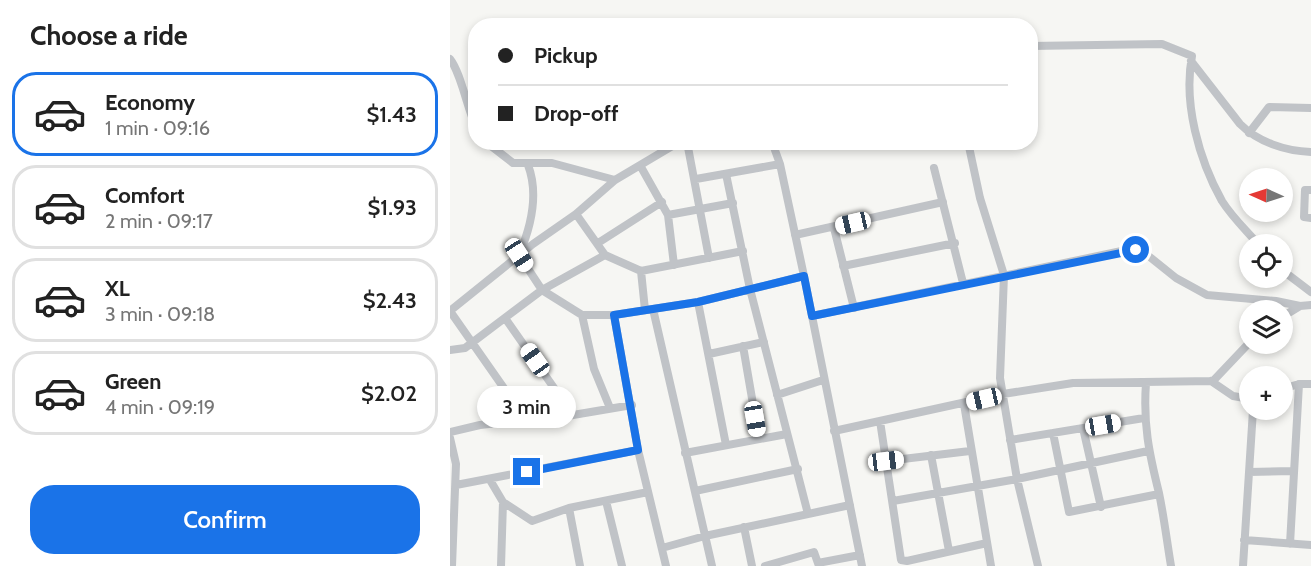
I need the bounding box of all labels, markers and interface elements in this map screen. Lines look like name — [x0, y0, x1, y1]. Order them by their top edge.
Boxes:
text: Choose a ride — [30, 19, 188, 52]
text: Pickup — [534, 42, 598, 69]
icon: car — [33, 87, 87, 141]
text: Economy — [105, 89, 195, 116]
text: Drop-off — [534, 100, 618, 127]
text: $1.43 — [366, 101, 417, 128]
text: 1 min · 09:16 — [105, 116, 210, 140]
north arrow — [1239, 168, 1293, 222]
map controls — [1239, 168, 1293, 420]
icon: car — [33, 180, 87, 234]
text: Comfort — [105, 182, 184, 209]
text: $1.93 — [368, 194, 417, 221]
text: 2 min · 09:17 — [105, 209, 213, 233]
car — [833, 210, 873, 236]
button: locate — [1239, 234, 1293, 288]
car — [502, 235, 536, 275]
route start — [1122, 236, 1149, 263]
icon: car — [33, 273, 87, 327]
text: XL — [105, 275, 130, 302]
text: $2.43 — [363, 287, 417, 314]
button: layers — [1239, 300, 1293, 354]
text: 3 min · 09:18 — [105, 302, 215, 326]
car — [517, 340, 553, 380]
icon: car — [33, 366, 87, 420]
button: + — [1239, 366, 1293, 420]
text: Green — [105, 368, 161, 395]
text: $2.02 — [361, 380, 417, 407]
callout: 3 min — [478, 385, 577, 427]
car — [964, 386, 1004, 412]
text: 4 min · 09:19 — [105, 395, 215, 419]
text: 3 min — [502, 395, 551, 419]
car — [743, 400, 767, 438]
car — [1084, 413, 1122, 437]
car — [867, 450, 905, 472]
route end — [513, 458, 540, 485]
button: Confirm — [30, 485, 420, 554]

